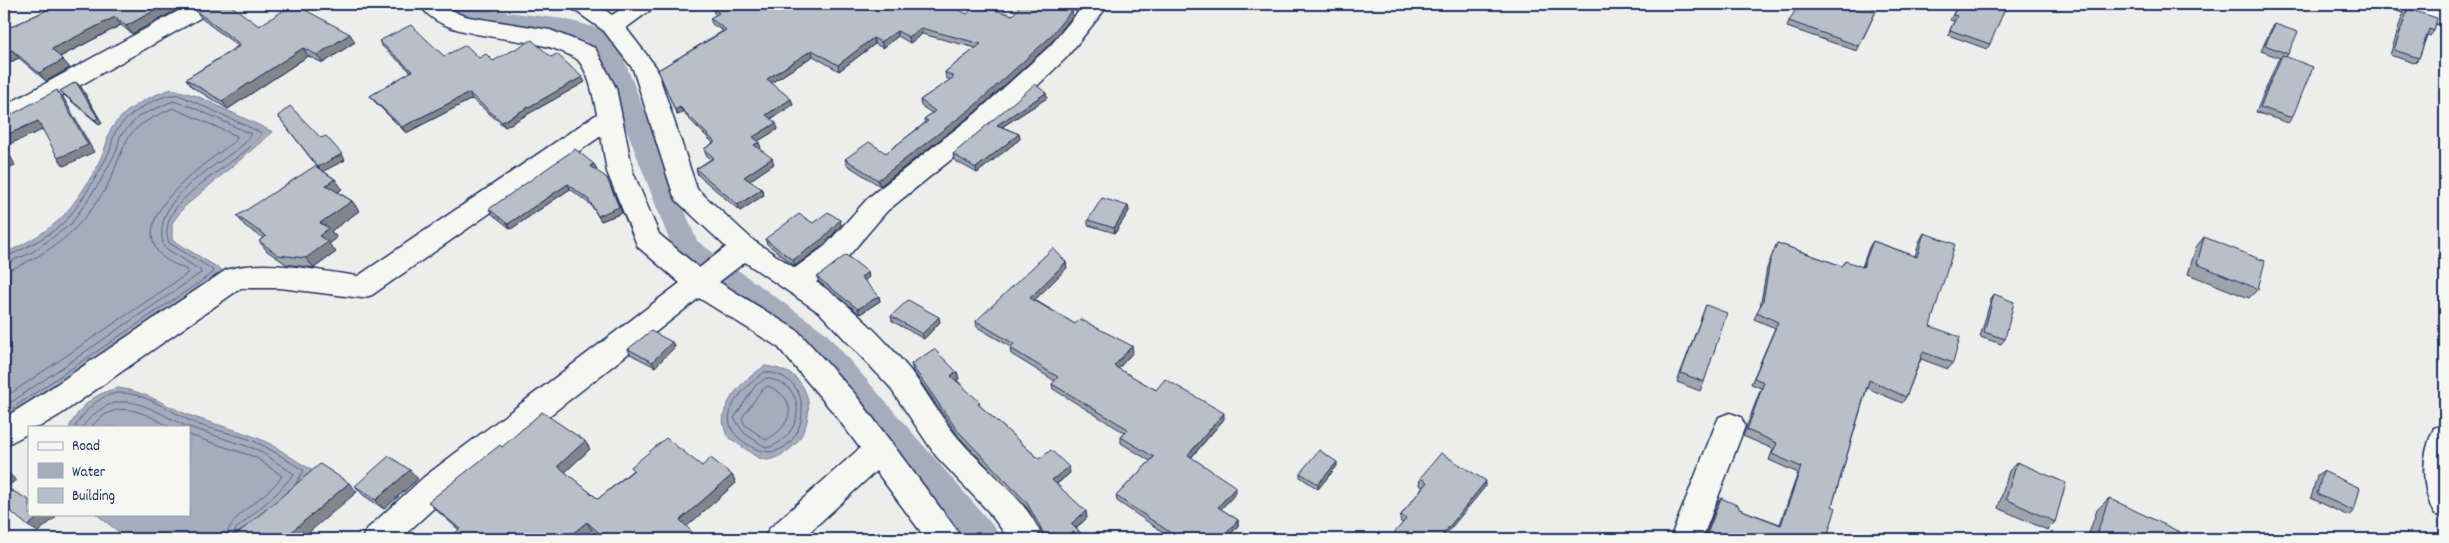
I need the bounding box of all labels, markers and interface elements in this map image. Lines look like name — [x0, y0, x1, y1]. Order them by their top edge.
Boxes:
legend — [28, 426, 190, 516]
text: Road — [72, 436, 100, 458]
text: Water — [72, 462, 106, 484]
text: Building — [72, 486, 115, 508]

